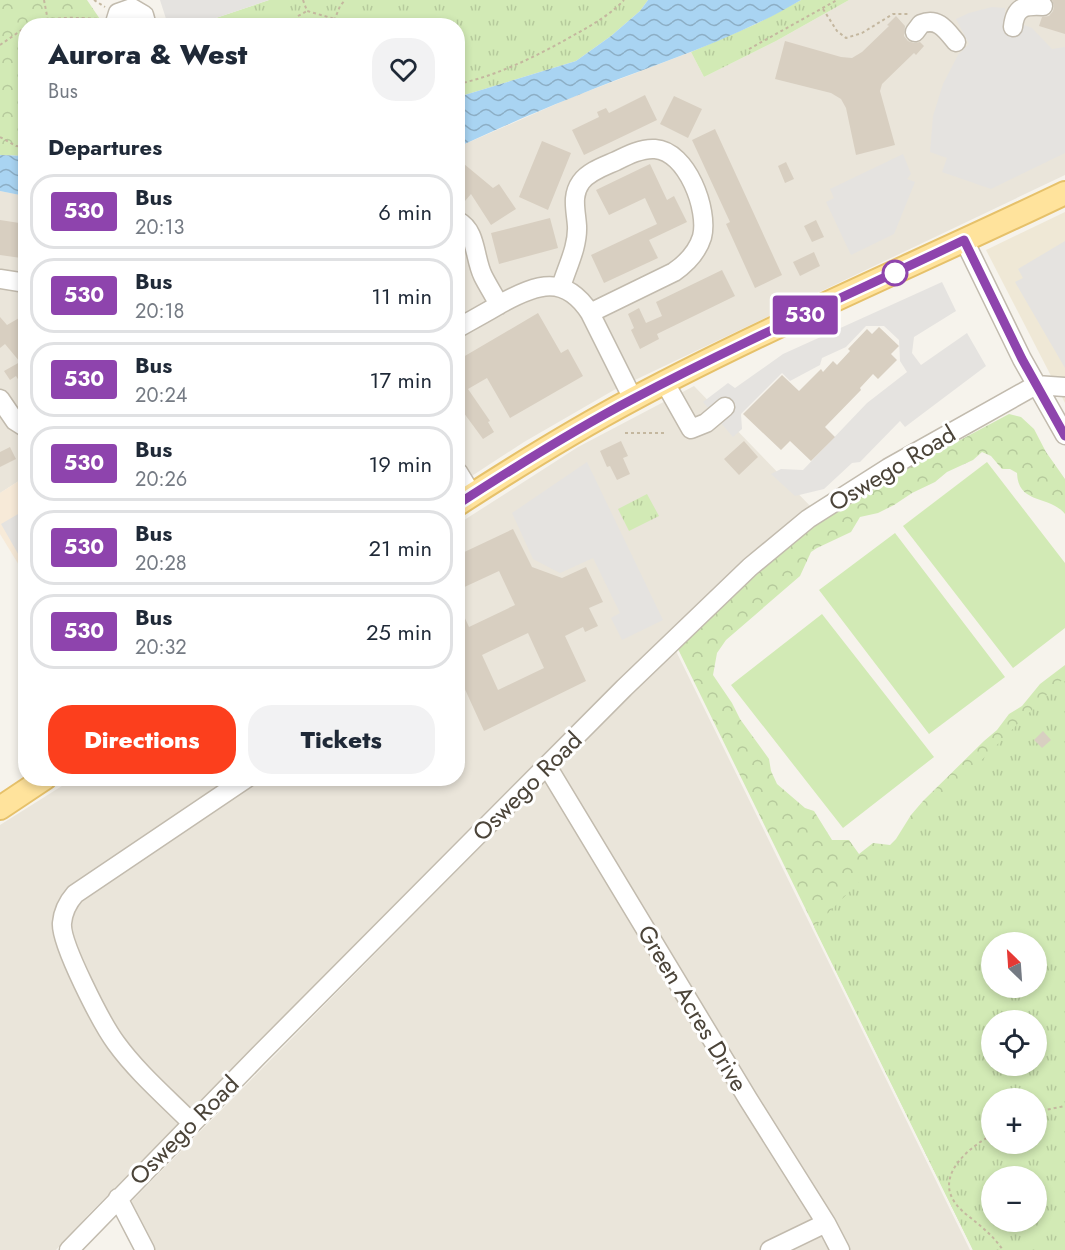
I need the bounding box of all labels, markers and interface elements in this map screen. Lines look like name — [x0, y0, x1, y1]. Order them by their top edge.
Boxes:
text: Aurora & West — [48, 34, 247, 75]
button: heart — [372, 38, 435, 101]
text: Bus — [48, 77, 78, 106]
text: Departures — [48, 131, 162, 163]
text: Bus — [135, 181, 172, 213]
text: 530 — [64, 196, 104, 226]
text: 6 min — [378, 196, 432, 228]
text: 20:13 — [135, 213, 184, 242]
unlabelled marker — [882, 260, 908, 286]
text: Bus — [135, 265, 172, 297]
text: 530 — [64, 280, 104, 310]
text: 11 min — [371, 280, 432, 312]
line badge: 530 — [770, 296, 840, 334]
text: 20:18 — [135, 297, 184, 326]
text: 530 — [785, 300, 825, 330]
text: Bus — [135, 349, 172, 381]
text: 530 — [64, 364, 104, 394]
text: 17 min — [370, 364, 432, 396]
text: 20:24 — [135, 381, 187, 410]
street label: Oswego Road — [822, 416, 962, 520]
text: Bus — [135, 433, 172, 465]
text: 530 — [64, 448, 104, 478]
text: 19 min — [368, 448, 432, 480]
text: 20:26 — [135, 465, 187, 494]
text: Bus — [135, 517, 172, 549]
text: 530 — [64, 532, 104, 562]
text: 21 min — [369, 532, 432, 564]
text: 20:28 — [135, 549, 187, 578]
text: Bus — [135, 601, 172, 633]
text: 530 — [64, 616, 104, 646]
text: 25 min — [366, 616, 432, 648]
text: 20:32 — [135, 633, 187, 662]
button: Directions — [48, 705, 236, 774]
button: Tickets — [248, 705, 435, 774]
street label: Oswego Road — [464, 723, 590, 849]
street label: Green Acres Drive — [629, 918, 757, 1098]
north arrow — [981, 932, 1047, 998]
map controls — [981, 932, 1047, 1232]
button: locate — [981, 1010, 1047, 1076]
street label: Oswego Road — [121, 1067, 247, 1193]
button: + — [981, 1088, 1047, 1154]
button: − — [981, 1166, 1047, 1232]

